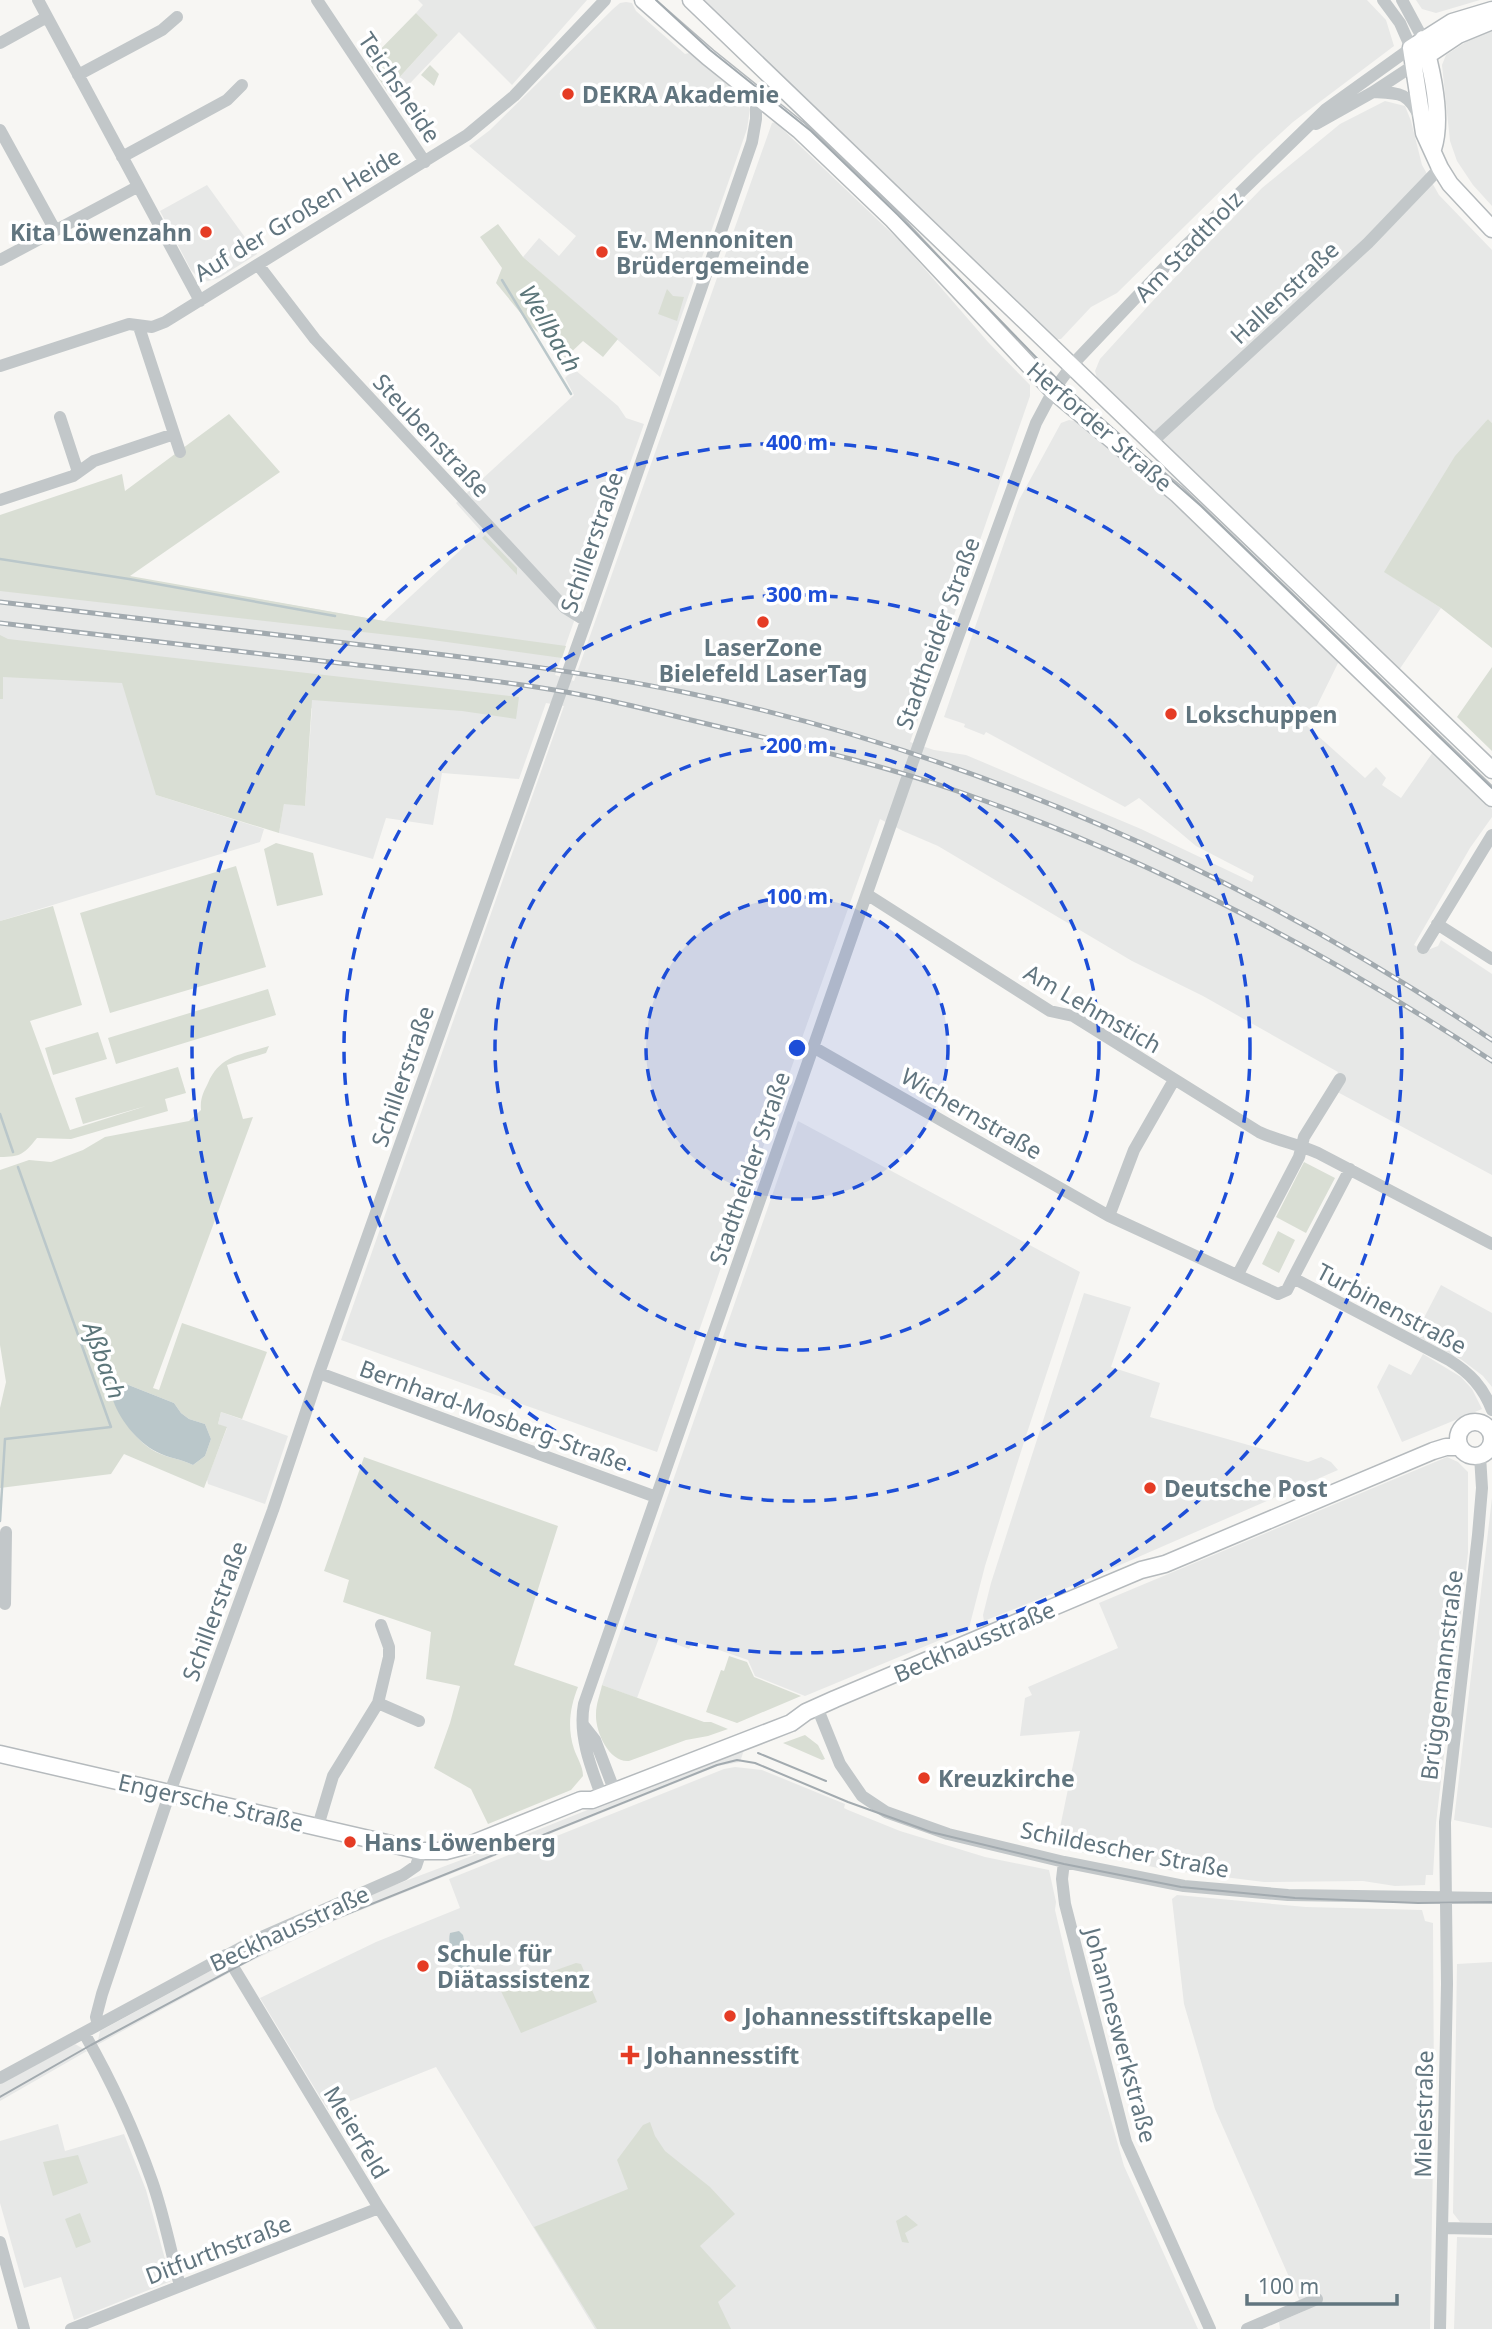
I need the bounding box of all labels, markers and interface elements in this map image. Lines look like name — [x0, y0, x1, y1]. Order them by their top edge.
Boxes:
street label: Teichsheide — [351, 26, 449, 148]
place label: DEKRA Akademie — [582, 78, 779, 110]
marker: DEKRA Akademie — [560, 86, 576, 102]
street label: Auf der Großen Heide — [188, 140, 406, 288]
street label: Am Stadtholz — [1127, 183, 1249, 309]
place label: Kita Löwenzahn — [10, 216, 192, 248]
place label: Ev. Mennoniten Brüdergemeinde — [616, 223, 809, 281]
marker: Kita Löwenzahn — [198, 224, 214, 240]
street label: Hallenstraße — [1223, 233, 1345, 351]
marker: Ev. Mennoniten Brüdergemeinde — [594, 244, 610, 260]
water label: Wellbach — [512, 278, 590, 378]
street label: Herforder Straße — [1020, 354, 1180, 498]
street label: Steubenstraße — [366, 366, 498, 504]
text: 400 m — [766, 428, 828, 456]
street label: Schillerstraße — [552, 467, 630, 617]
street label: Stadtheider Straße — [887, 532, 987, 734]
text: 300 m — [766, 580, 828, 608]
marker: LaserZone Bielefeld LaserTag — [755, 614, 771, 630]
place label: LaserZone Bielefeld LaserTag — [659, 631, 867, 689]
place label: Lokschuppen — [1185, 698, 1338, 730]
marker: Lokschuppen — [1163, 706, 1179, 722]
text: 200 m — [766, 731, 828, 759]
text: 100 m — [766, 882, 828, 910]
street label: Am Lehmstich — [1019, 956, 1167, 1060]
street label: Schillerstraße — [363, 1001, 441, 1151]
centre of rings — [785, 1036, 809, 1060]
street label: Wichernstraße — [896, 1060, 1048, 1166]
street label: Stadtheider Straße — [701, 1067, 797, 1269]
street label: Turbinenstraße — [1311, 1255, 1473, 1361]
water label: Aßbach — [75, 1315, 134, 1403]
street label: Bernhard-Mosberg-Straße — [355, 1351, 633, 1479]
place label: Deutsche Post — [1164, 1472, 1328, 1504]
marker: Deutsche Post — [1142, 1480, 1158, 1496]
street label: Schillerstraße — [174, 1537, 254, 1685]
street label: Brüggemannstraße — [1412, 1568, 1470, 1782]
street label: Beckhausstraße — [888, 1593, 1060, 1689]
place label: Kreuzkirche — [938, 1762, 1075, 1794]
street label: Engersche Straße — [115, 1765, 307, 1839]
marker: Kreuzkirche — [916, 1770, 932, 1786]
street label: Schildescher Straße — [1018, 1813, 1232, 1885]
place label: Hans Löwenberg — [364, 1826, 556, 1858]
marker: Hans Löwenberg — [342, 1834, 358, 1850]
street label: Beckhausstraße — [204, 1877, 374, 1979]
street label: Johanneswerkstraße — [1076, 1922, 1165, 2146]
place label: Schule für Diätassistenz — [437, 1937, 590, 1995]
marker: Schule für Diätassistenz — [415, 1958, 431, 1974]
place label: Johannesstiftskapelle — [742, 2000, 992, 2032]
marker: Johannesstiftskapelle — [722, 2008, 738, 2024]
place label: Johannesstift — [644, 2039, 799, 2071]
marker: Johannesstift — [620, 2045, 640, 2065]
street label: Mielestraße — [1406, 2050, 1440, 2178]
street label: Meierfeld — [317, 2080, 397, 2184]
street label: Ditfurthstraße — [140, 2206, 296, 2292]
scale bar — [1247, 2262, 1398, 2306]
text: 100 m — [1258, 2272, 1319, 2300]

